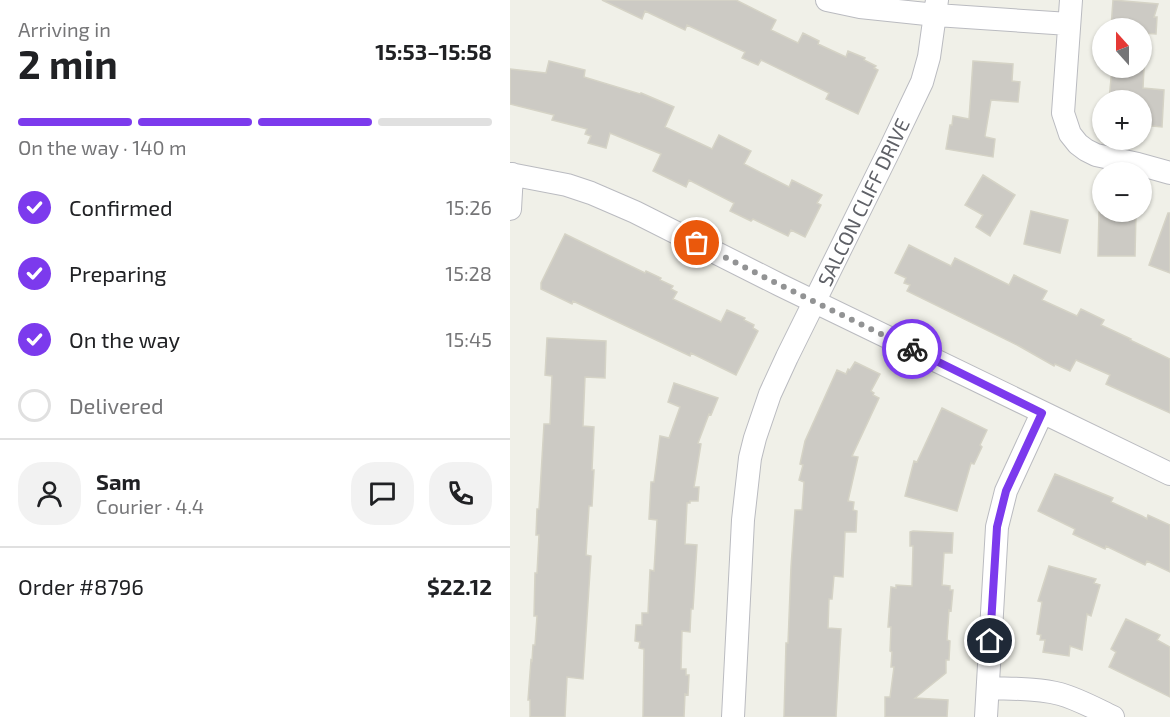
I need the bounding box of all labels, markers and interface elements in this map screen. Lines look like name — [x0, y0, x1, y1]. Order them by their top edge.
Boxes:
text: Arriving in — [18, 17, 111, 41]
north arrow — [1092, 18, 1152, 78]
map controls — [1092, 18, 1152, 222]
text: 15:53–15:58 — [375, 38, 492, 64]
text: 2 min — [18, 40, 118, 87]
button: + — [1092, 90, 1152, 150]
street label: SALCON CLIFF DRIVE — [812, 114, 914, 290]
text: On the way · 140 m — [18, 135, 187, 159]
button: − — [1092, 162, 1152, 222]
icon: check — [18, 191, 51, 224]
text: Confirmed — [69, 194, 173, 220]
text: 15:26 — [446, 195, 492, 219]
pin — [671, 217, 722, 268]
icon: bag — [680, 226, 713, 259]
icon: check — [18, 257, 51, 290]
text: Preparing — [69, 260, 167, 286]
text: 15:28 — [445, 261, 492, 285]
courier — [882, 319, 942, 379]
icon: check — [18, 323, 51, 356]
text: On the way — [69, 326, 180, 352]
text: 15:45 — [446, 327, 492, 351]
icon: bike — [896, 333, 929, 366]
text: Delivered — [69, 392, 164, 418]
button: person — [18, 462, 81, 525]
button: chat — [351, 462, 414, 525]
button: phone — [429, 462, 492, 525]
text: Sam — [96, 468, 141, 494]
text: Courier · 4.4 — [96, 494, 204, 518]
text: Order #8796 — [18, 573, 144, 599]
text: $22.12 — [427, 573, 492, 599]
pin — [964, 615, 1015, 666]
icon: home — [973, 624, 1006, 657]

